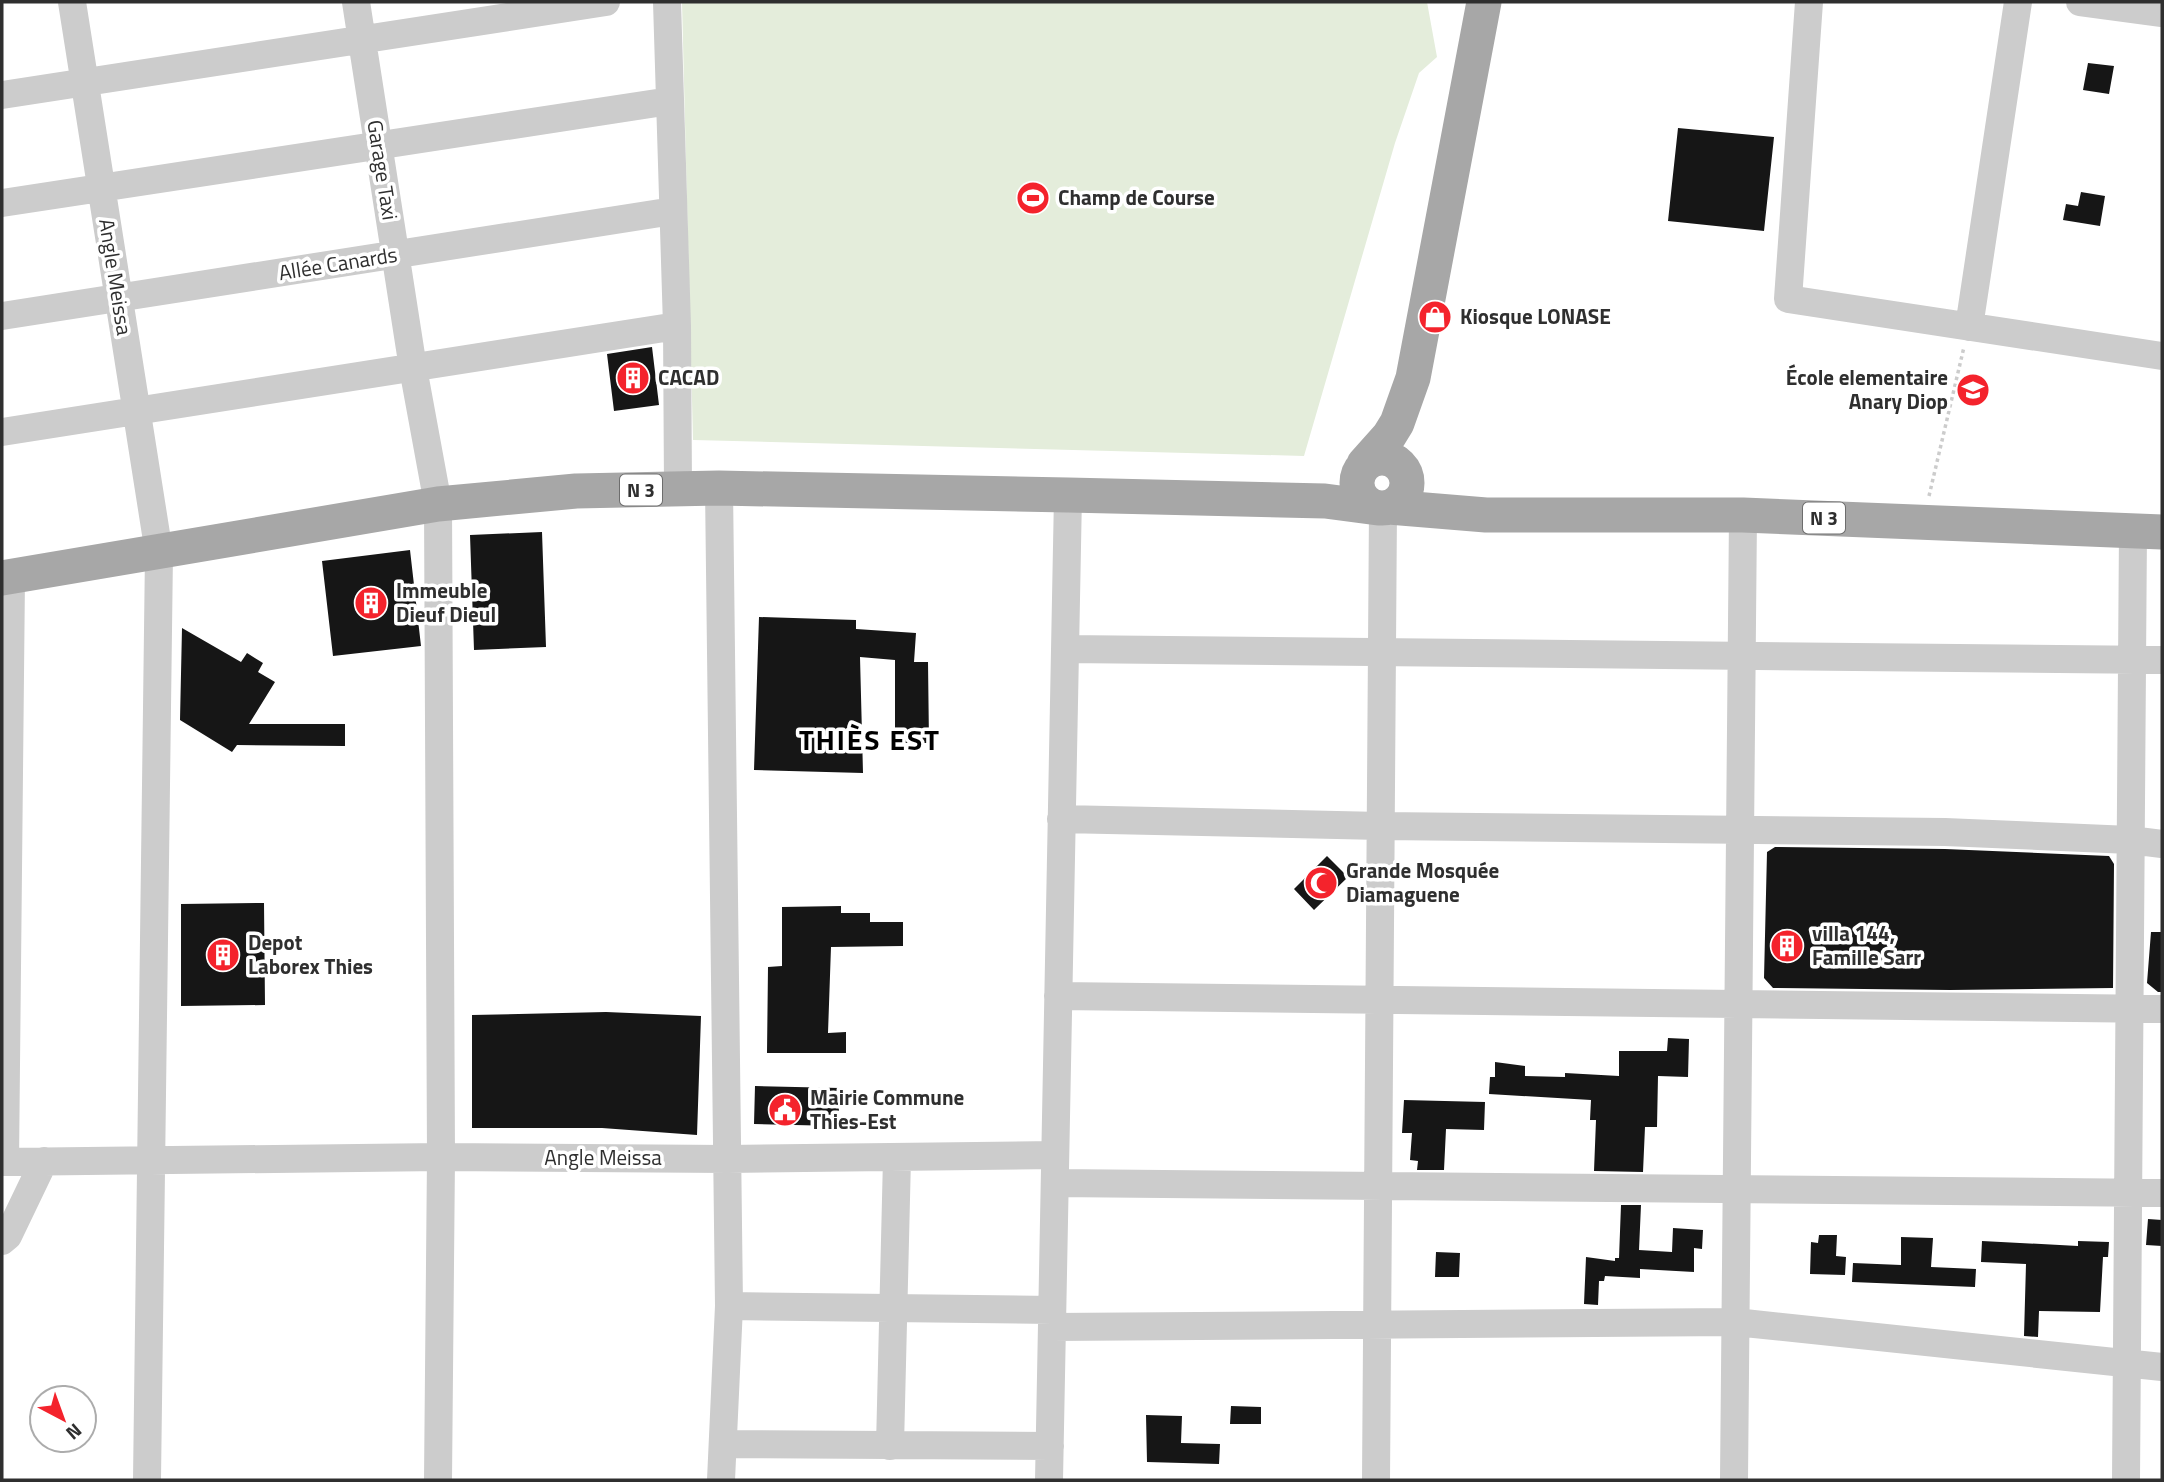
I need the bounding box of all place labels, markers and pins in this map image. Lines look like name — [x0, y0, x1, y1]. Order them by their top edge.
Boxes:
sports icon: Champ de Course — [1014, 179, 1052, 217]
place label: Champ de Course — [1058, 181, 1215, 213]
shop icon: Kiosque LONASE — [1416, 298, 1454, 336]
place label: Kiosque LONASE — [1460, 300, 1611, 332]
building icon: CACAD — [614, 359, 652, 397]
place label: CACAD — [658, 361, 719, 393]
place label: École elementaire Anary Diop — [1786, 361, 1948, 417]
school or university icon: École elementaire Anary Diop — [1954, 371, 1992, 409]
place label: Immeuble Dieuf Dieul — [396, 574, 496, 630]
building icon: Immeuble Dieuf Dieul — [352, 584, 390, 622]
place label: Grande Mosquée Diamaguene — [1346, 854, 1499, 910]
mosque icon: Grande Mosquée Diamaguene — [1302, 864, 1340, 902]
place label: villa 144, Famille Sarr — [1812, 917, 1921, 973]
place label: Depot Laborex Thies — [248, 926, 373, 982]
building icon: villa 144, Famille Sarr — [1768, 927, 1806, 965]
building icon: Depot Laborex Thies — [204, 936, 242, 974]
place label: Mairie Commune Thies-Est — [810, 1081, 964, 1137]
public building icon: Mairie Commune Thies-Est — [766, 1091, 804, 1129]

